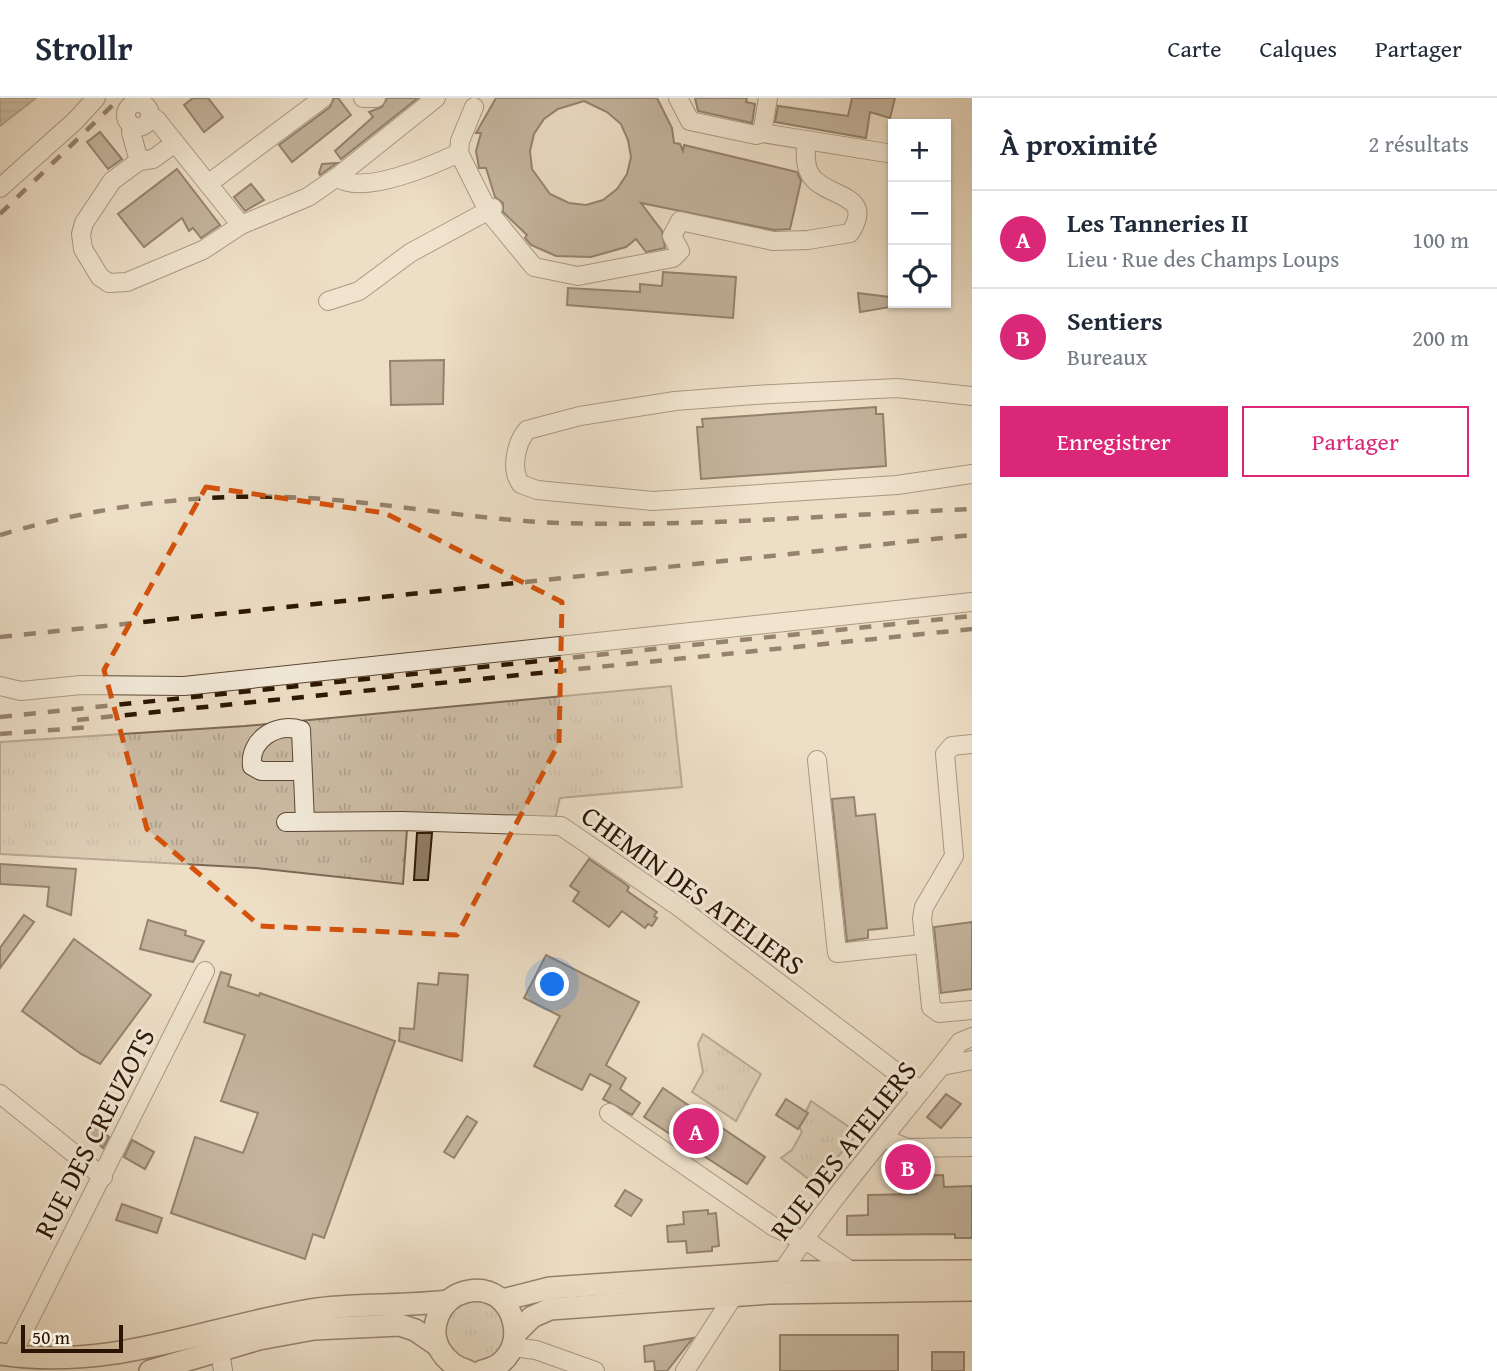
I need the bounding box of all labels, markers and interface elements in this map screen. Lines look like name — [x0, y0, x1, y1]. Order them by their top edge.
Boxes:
text: Strollr — [35, 24, 133, 72]
text: Carte — [1167, 31, 1221, 66]
text: Calques — [1259, 31, 1337, 66]
text: Partager — [1375, 31, 1462, 66]
map controls — [888, 119, 951, 308]
button: + — [888, 119, 951, 182]
text: À proximité — [1000, 122, 1158, 166]
text: 2 résultats — [1368, 127, 1469, 160]
button: − — [888, 182, 951, 245]
text: Les Tanneries II — [1067, 203, 1249, 242]
text: A — [1016, 223, 1030, 256]
text: 100 m — [1412, 223, 1469, 256]
text: Lieu · Rue des Champs Loups — [1067, 242, 1339, 275]
button: locate — [888, 245, 951, 308]
text: Sentiers — [1067, 301, 1163, 340]
text: B — [1016, 321, 1030, 354]
text: 200 m — [1412, 321, 1469, 354]
text: Bureaux — [1067, 340, 1147, 373]
button: Enregistrer — [1000, 406, 1228, 477]
button: Partager — [1242, 406, 1469, 477]
street label: CHEMIN DES ATELIERS — [573, 795, 813, 985]
your location — [535, 967, 569, 1001]
street label: RUE DES CREUZOTS — [23, 1021, 164, 1245]
street label: RUE DES ATELIERS — [759, 1051, 926, 1248]
pin: A — [673, 1105, 719, 1157]
pin: B — [885, 1141, 931, 1193]
scale bar — [21, 1322, 122, 1354]
text: 50 m — [32, 1323, 70, 1351]

